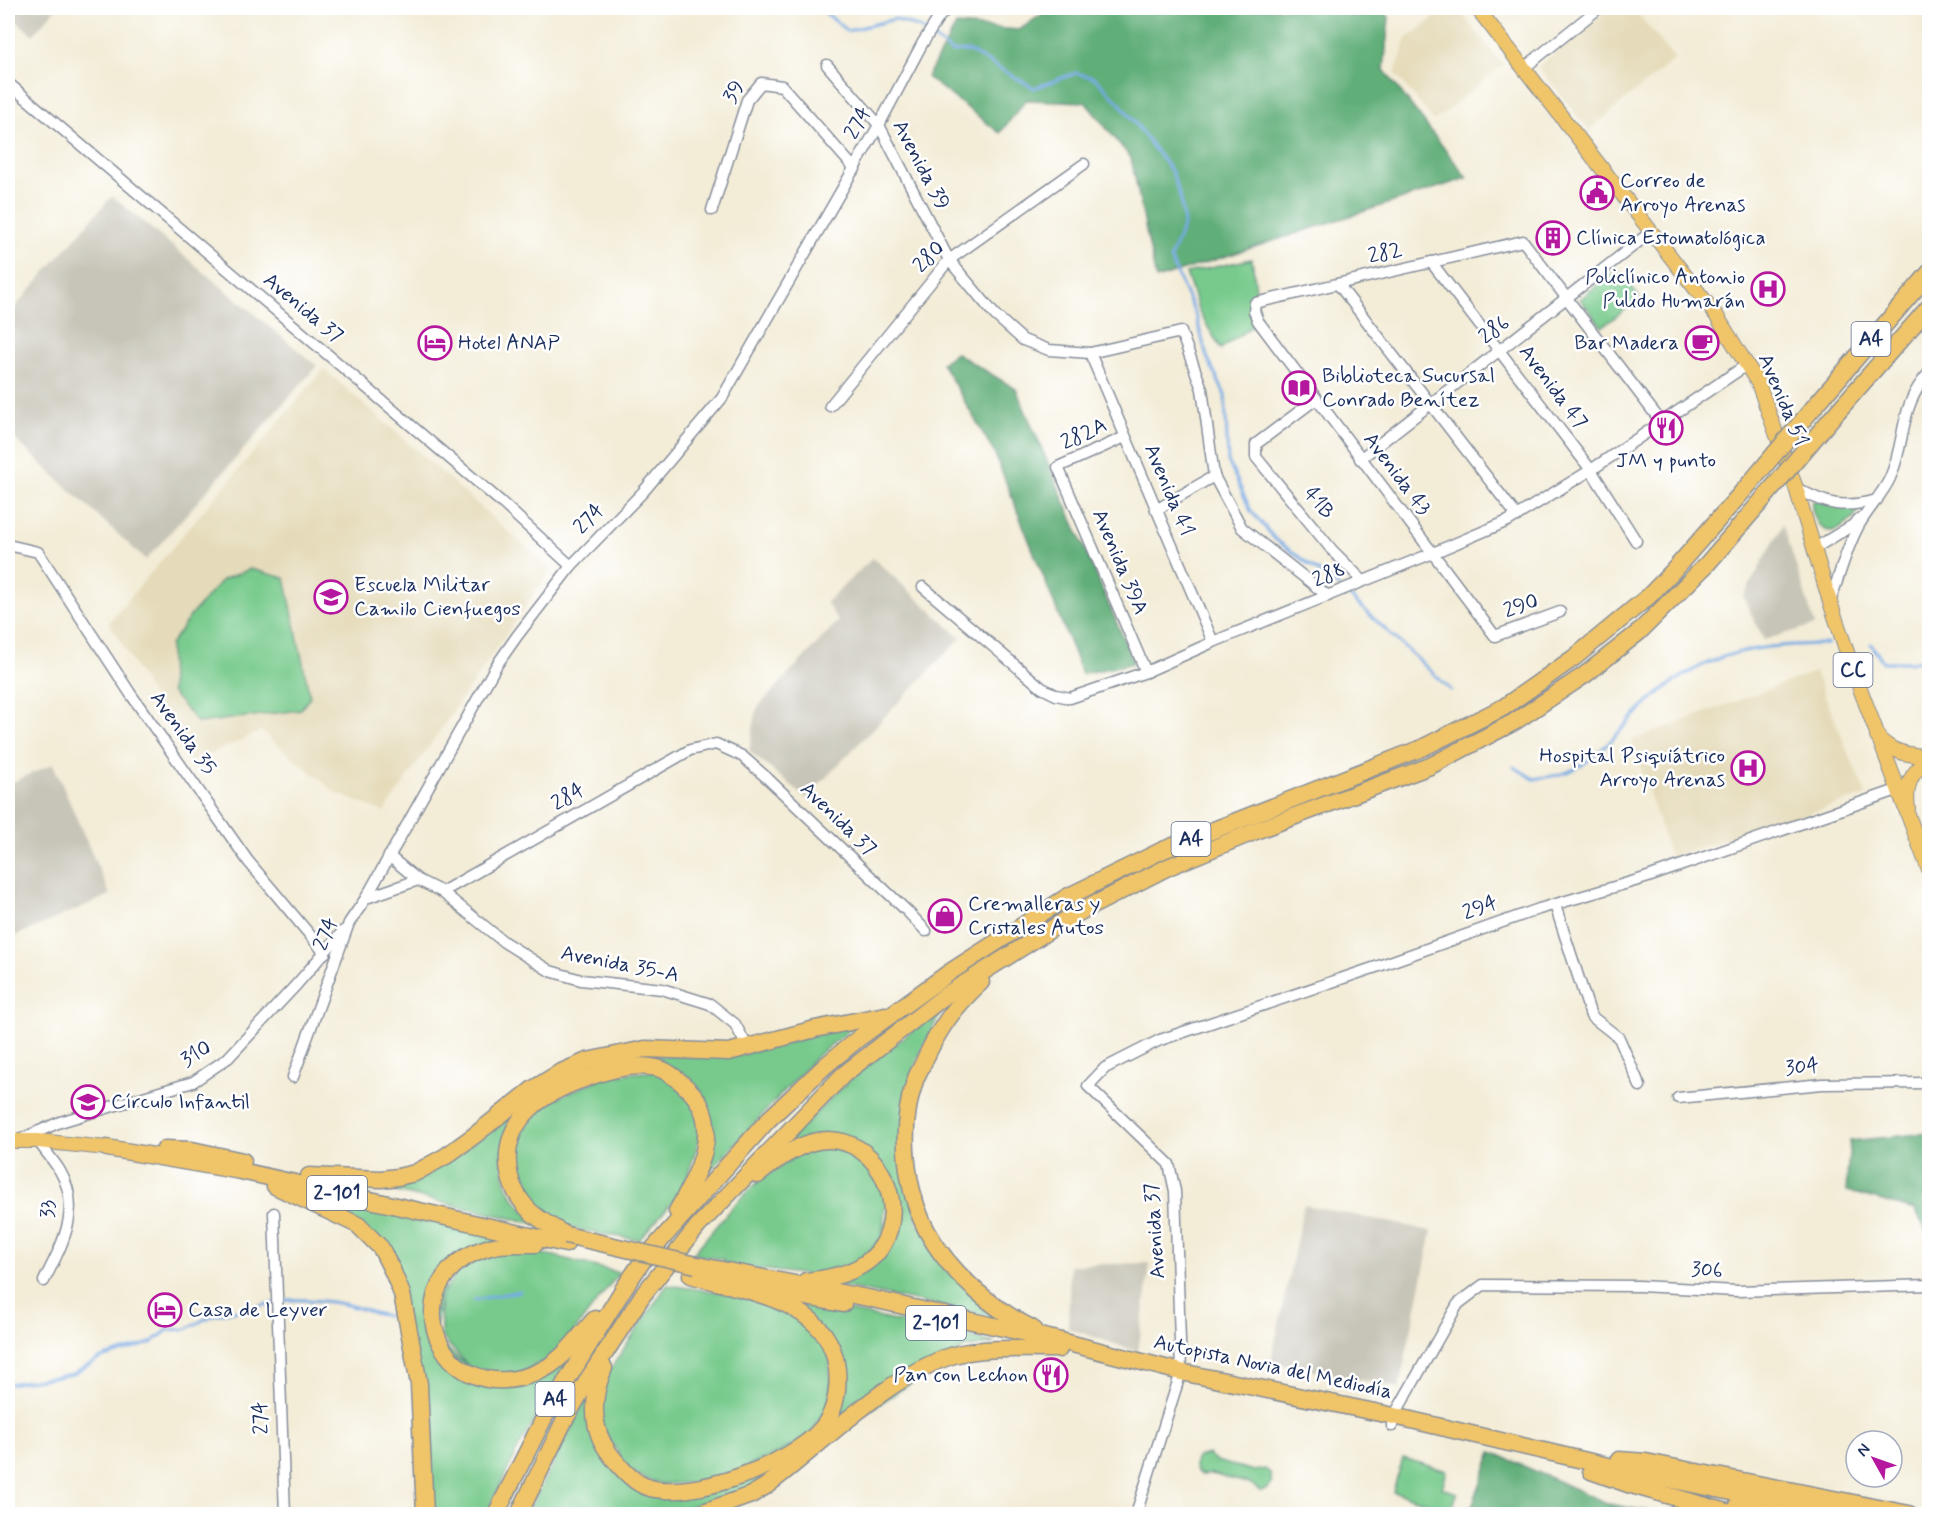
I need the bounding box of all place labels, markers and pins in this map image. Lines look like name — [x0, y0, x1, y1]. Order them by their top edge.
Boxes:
place label: Correo de Arroyo Arenas — [1620, 167, 1746, 219]
public building icon: Correo de Arroyo Arenas — [1579, 175, 1615, 211]
building icon: Clínica Estomatológica — [1535, 220, 1571, 256]
place label: Clínica Estomatológica — [1576, 224, 1766, 252]
place label: Policlínico Antonio Pulido Humarán — [1585, 263, 1745, 315]
hospital icon: Policlínico Antonio Pulido Humarán — [1750, 271, 1786, 307]
hotel icon: Hotel ANAP — [417, 325, 453, 361]
cafe icon: Bar Madera — [1684, 325, 1720, 361]
place label: Hotel ANAP — [458, 329, 560, 357]
place label: Bar Madera — [1574, 329, 1679, 357]
place label: Biblioteca Sucursal Conrado Benítez — [1322, 362, 1495, 414]
library icon: Biblioteca Sucursal Conrado Benítez — [1281, 370, 1317, 406]
restaurant icon: JM y punto — [1648, 410, 1684, 446]
place label: JM y punto — [1616, 447, 1716, 475]
place label: Escuela Militar Camilo Cienfuegos — [354, 571, 521, 623]
school or university icon: Escuela Militar Camilo Cienfuegos — [313, 579, 349, 615]
place label: Hospital Psiquiátrico Arroyo Arenas — [1539, 742, 1725, 794]
hospital icon: Hospital Psiquiátrico Arroyo Arenas — [1730, 750, 1766, 786]
place label: Cremalleras y Cristales Autos — [968, 890, 1104, 942]
shop icon: Cremalleras y Cristales Autos — [927, 898, 963, 934]
school or university icon: Círculo Infantil — [70, 1084, 106, 1120]
place label: Círculo Infantil — [111, 1088, 250, 1116]
hotel icon: Casa de Leyver — [147, 1292, 183, 1328]
place label: Casa de Leyver — [188, 1296, 328, 1324]
restaurant icon: Pan con Lechon — [1033, 1357, 1069, 1393]
place label: Pan con Lechon — [893, 1361, 1028, 1389]

